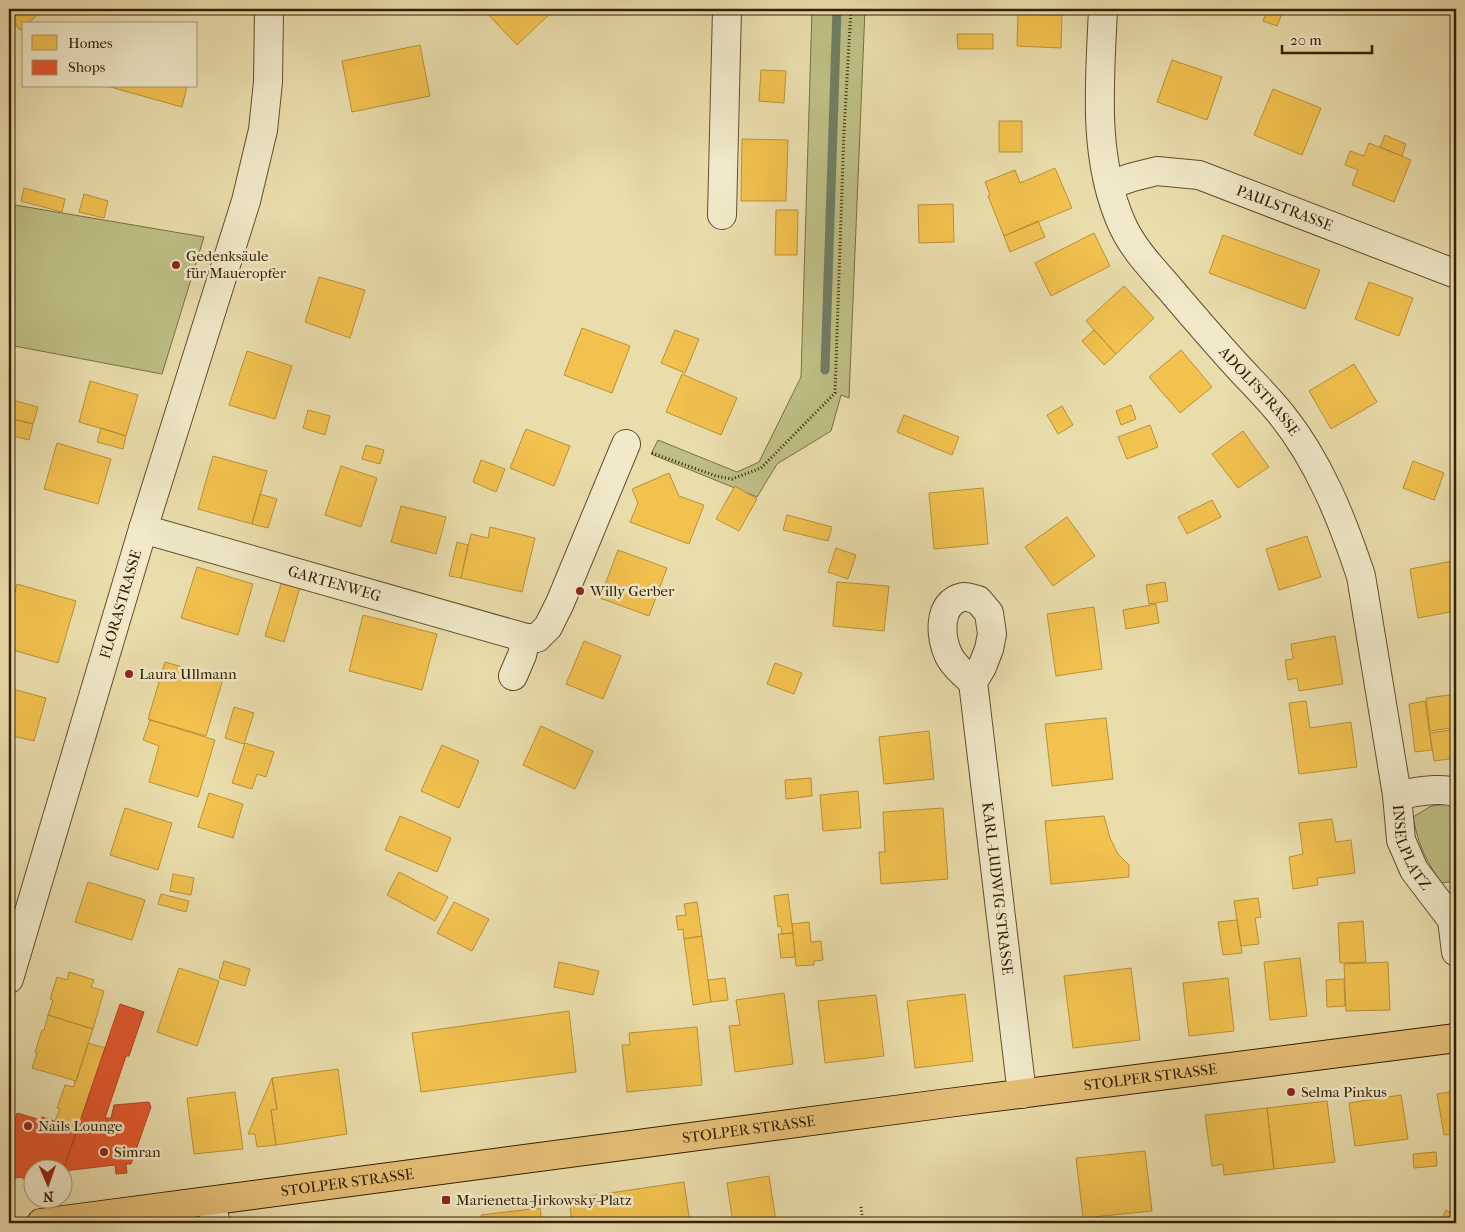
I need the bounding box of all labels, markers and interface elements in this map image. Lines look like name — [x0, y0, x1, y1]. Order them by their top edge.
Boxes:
legend — [22, 22, 198, 88]
scale bar — [1282, 22, 1372, 54]
text: 20 m — [1290, 31, 1322, 49]
text: Homes — [68, 34, 113, 52]
text: Shops — [68, 58, 106, 76]
street label: PAULSTRASSE — [1234, 181, 1335, 235]
place label: Gedenksäule für Maueropfer — [186, 247, 287, 282]
marker: Gedenksäule für Maueropfer — [170, 259, 182, 271]
street label: ADOLFSTRASSE — [1215, 342, 1303, 439]
street label: FLORASTRASSE — [96, 548, 145, 661]
street label: GARTENWEG — [286, 562, 383, 605]
place label: Willy Gerber — [589, 582, 675, 600]
marker: Willy Gerber — [574, 585, 586, 597]
place label: Laura Ullmann — [139, 665, 237, 683]
marker: Laura Ullmann — [123, 668, 135, 680]
street label: KARL-LUDWIG-STRASSE — [978, 801, 1017, 976]
street label: INSELPLATZ — [1389, 804, 1435, 894]
street label: STOLPER STRASSE — [1083, 1060, 1218, 1095]
place label: Selma Pinkus — [1301, 1083, 1387, 1101]
marker: Selma Pinkus — [1285, 1086, 1297, 1098]
street label: STOLPER STRASSE — [681, 1112, 816, 1147]
place label: Nails Lounge — [38, 1117, 123, 1135]
marker: Nails Lounge — [22, 1120, 34, 1132]
place label: Simran — [114, 1143, 161, 1161]
marker: Simran — [98, 1146, 110, 1158]
north arrow — [22, 1160, 72, 1210]
street label: STOLPER STRASSE — [280, 1165, 415, 1200]
text: N — [42, 1188, 54, 1205]
place label: Marienetta-Jirkowsky-Platz — [456, 1191, 632, 1209]
marker: Marienetta-Jirkowsky-Platz — [440, 1194, 452, 1206]

